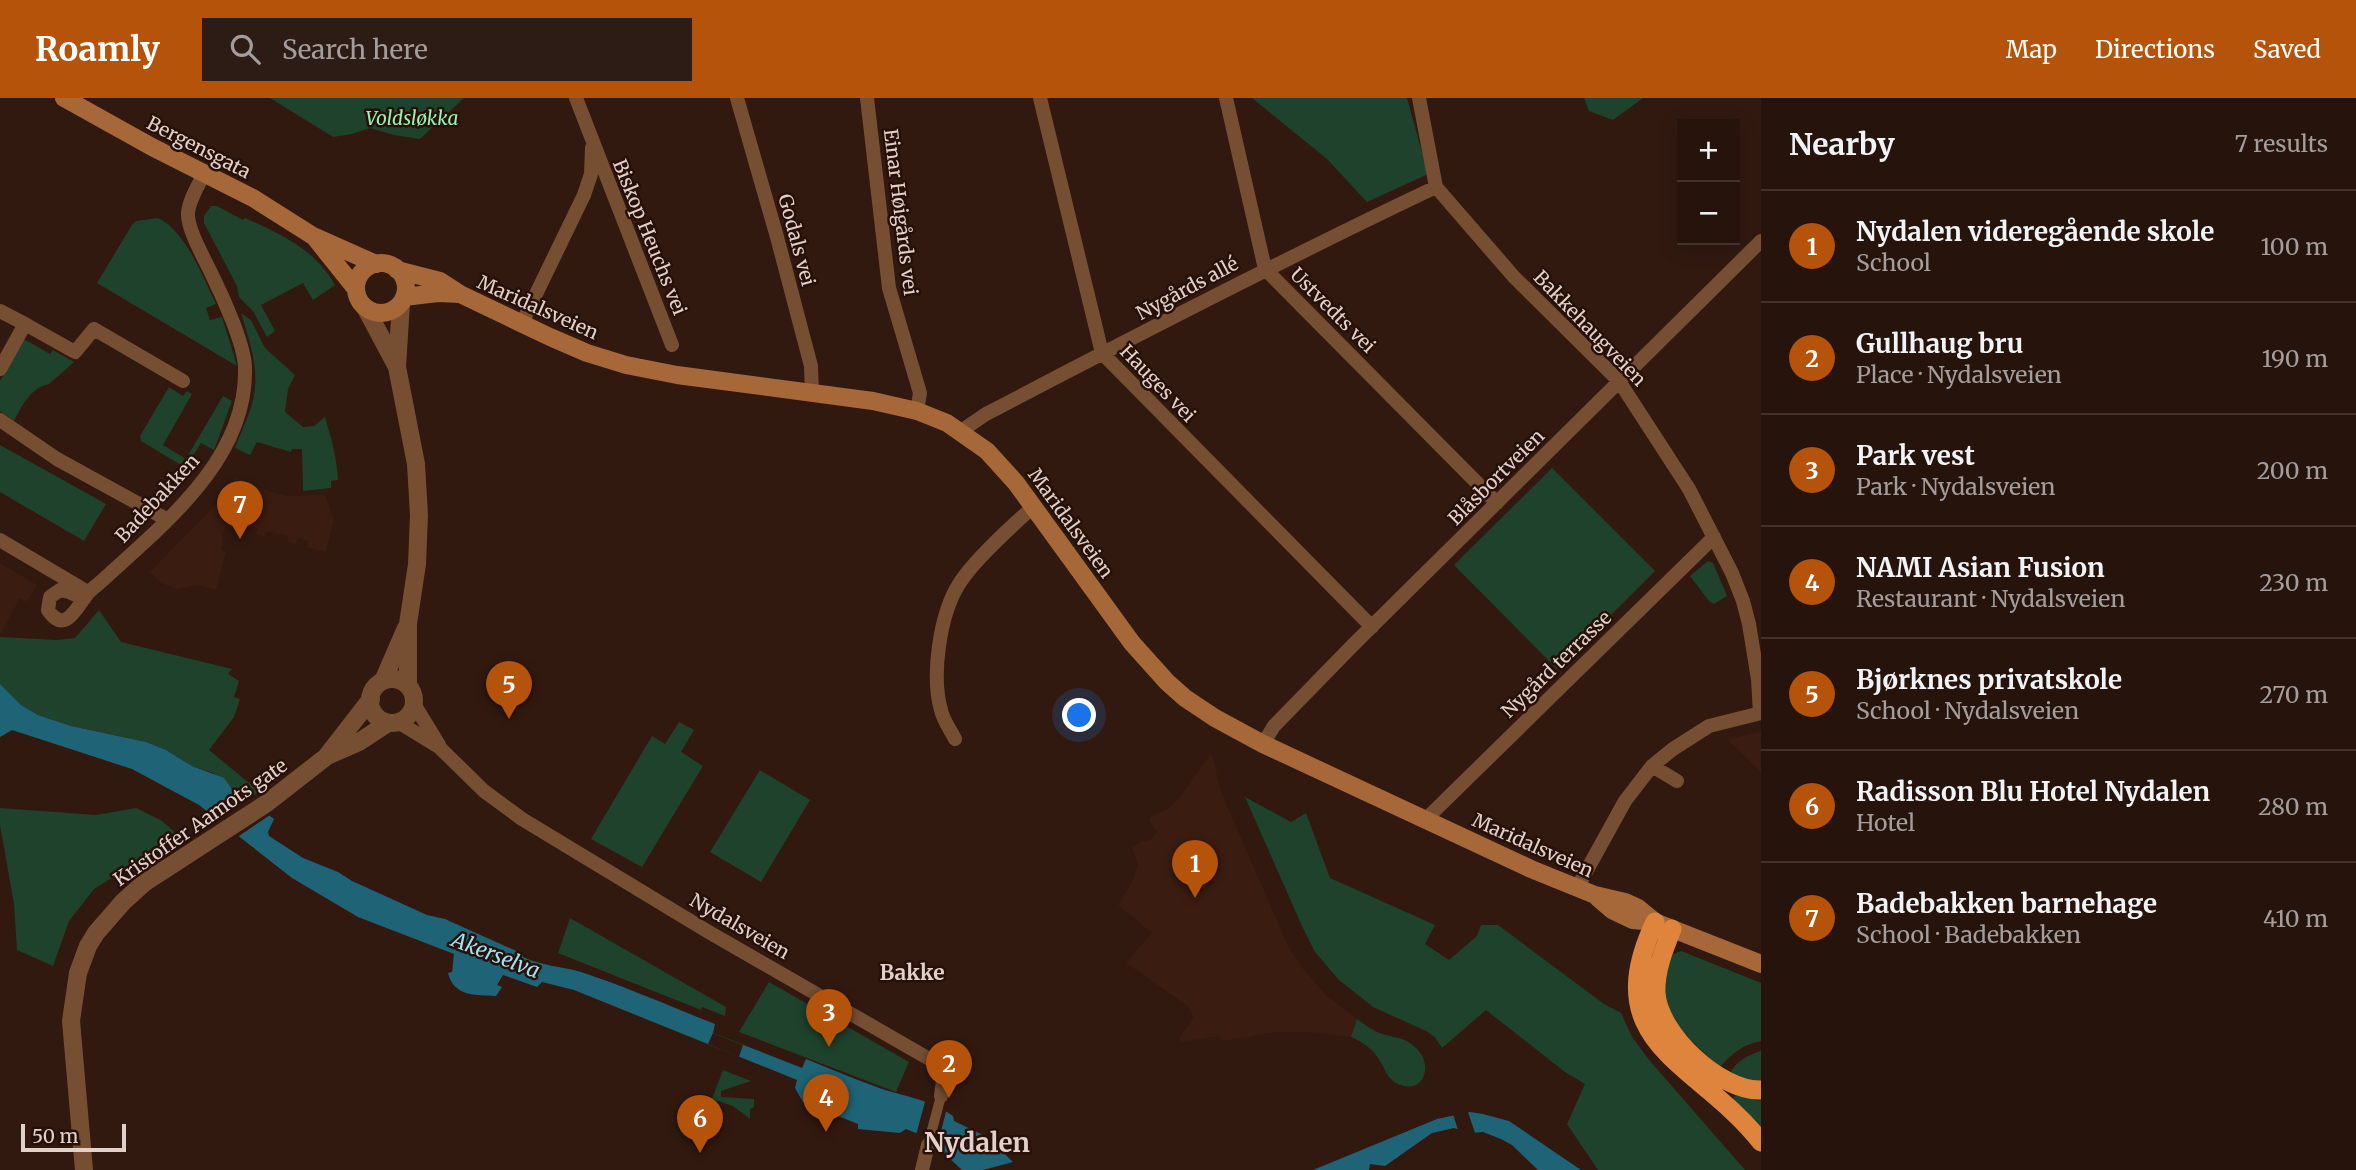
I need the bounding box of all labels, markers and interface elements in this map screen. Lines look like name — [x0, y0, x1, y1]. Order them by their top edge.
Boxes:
search box — [202, 18, 692, 81]
text: Roamly — [35, 29, 160, 70]
icon: search — [226, 30, 264, 68]
text: Search here — [282, 33, 428, 66]
text: Map — [2006, 34, 2057, 65]
text: Directions — [2095, 34, 2215, 65]
text: Saved — [2253, 34, 2321, 65]
park label: Voldsløkka — [366, 106, 459, 130]
street label: Bergensgata — [143, 111, 255, 183]
map controls — [1677, 119, 1740, 245]
button: + — [1677, 119, 1740, 182]
text: Nearby — [1789, 125, 1895, 163]
street label: Einar Høigårds vei — [879, 127, 923, 297]
text: 7 results — [2235, 129, 2328, 158]
street label: Biskop Heuchs vei — [608, 156, 692, 318]
button: − — [1677, 182, 1740, 245]
street label: Godals vei — [773, 191, 821, 289]
text: Nydalen videregående skole — [1856, 215, 2214, 248]
text: 1 — [1807, 232, 1817, 261]
text: 100 m — [2260, 232, 2328, 261]
text: School — [1856, 248, 1931, 277]
street label: Nygårds allé — [1132, 251, 1242, 325]
street label: Ustvedts vei — [1285, 262, 1381, 358]
street label: Bakkehaugveien — [1529, 265, 1652, 391]
street label: Maridalsveien — [474, 270, 603, 345]
text: Gullhaug bru — [1856, 327, 2023, 360]
street label: Hauges vei — [1115, 339, 1201, 427]
text: 2 — [1805, 344, 1819, 373]
text: 190 m — [2262, 344, 2328, 373]
text: Place · Nydalsveien — [1856, 360, 2062, 389]
street label: Blåsbortveien — [1443, 424, 1549, 530]
text: Park vest — [1856, 439, 1975, 472]
street label: Badebakken — [110, 448, 204, 547]
text: 3 — [1805, 456, 1819, 485]
text: 200 m — [2257, 456, 2328, 485]
street label: Maridalsveien — [1023, 463, 1119, 583]
text: Park · Nydalsveien — [1856, 472, 2056, 501]
pin: 7 — [217, 481, 263, 539]
text: NAMI Asian Fusion — [1856, 551, 2105, 584]
text: 4 — [1805, 568, 1819, 597]
text: 230 m — [2259, 568, 2328, 597]
text: Restaurant · Nydalsveien — [1856, 584, 2125, 613]
street label: Nygård terrasse — [1496, 605, 1616, 723]
pin: 5 — [486, 661, 532, 719]
text: Bjørknes privatskole — [1856, 663, 2122, 696]
text: 5 — [1805, 680, 1819, 709]
text: 270 m — [2260, 680, 2328, 709]
text: School · Nydalsveien — [1856, 696, 2079, 725]
your location — [1062, 698, 1096, 732]
street label: Kristoffer Aamots gate — [109, 753, 292, 891]
text: Radisson Blu Hotel Nydalen — [1856, 775, 2210, 808]
text: 6 — [1805, 792, 1819, 821]
text: 280 m — [2258, 792, 2328, 821]
street label: Maridalsveien — [1469, 808, 1598, 883]
text: Hotel — [1856, 808, 1915, 837]
pin: 1 — [1172, 840, 1218, 898]
text: Badebakken barnehage — [1856, 887, 2157, 920]
street label: Nydalsveien — [686, 888, 795, 964]
text: 7 — [1805, 904, 1819, 933]
text: 410 m — [2263, 904, 2328, 933]
text: School · Badebakken — [1856, 920, 2081, 949]
water label: Akerselva — [446, 925, 544, 984]
district label: Bakke — [879, 959, 945, 986]
pin: 3 — [806, 989, 852, 1047]
pin: 2 — [926, 1040, 972, 1098]
pin: 4 — [803, 1074, 849, 1132]
pin: 6 — [677, 1095, 723, 1153]
scale bar — [21, 1121, 126, 1153]
text: 50 m — [32, 1124, 78, 1148]
district label: Nydalen — [924, 1126, 1030, 1159]

